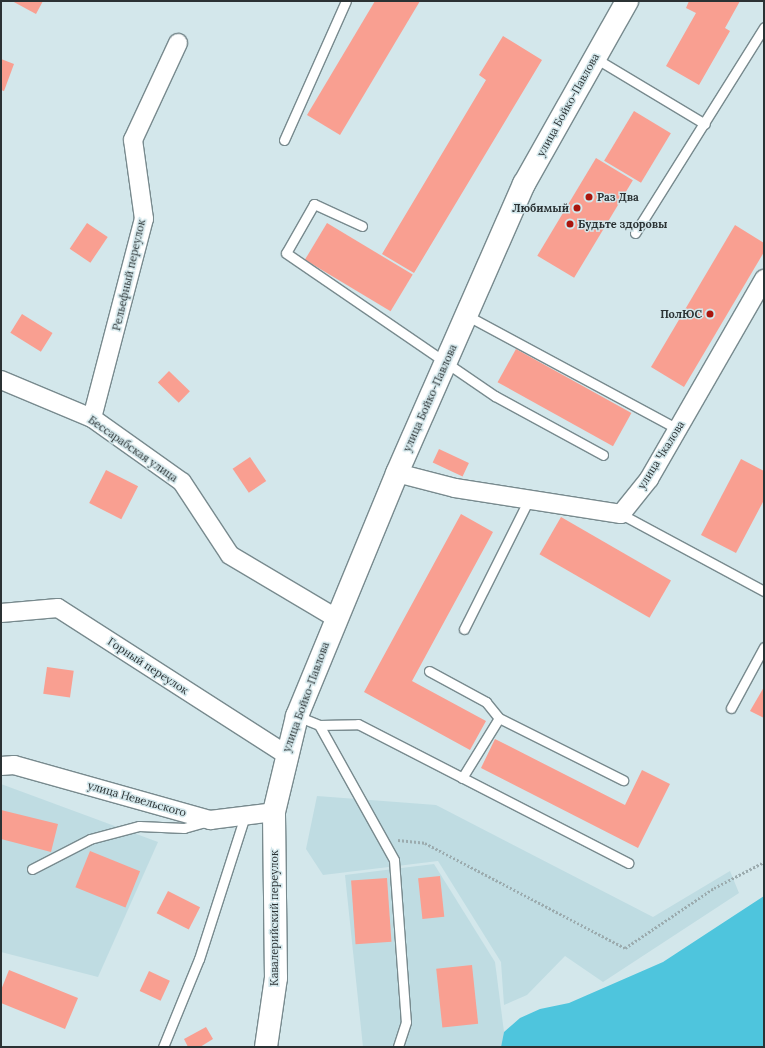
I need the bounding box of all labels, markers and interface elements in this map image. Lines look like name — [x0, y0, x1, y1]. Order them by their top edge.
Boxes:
street label: улица Бойко-Павлова — [534, 51, 602, 159]
place label: Раз Два — [597, 190, 639, 204]
marker: Раз Два — [584, 192, 594, 202]
place label: Любимый — [512, 201, 569, 215]
marker: Любимый — [572, 203, 582, 213]
place label: Будьте здоровы — [578, 217, 668, 231]
street label: Рельефный переулок — [110, 218, 148, 332]
marker: Будьте здоровы — [565, 219, 575, 229]
place label: ПолЮС — [660, 307, 702, 321]
marker: ПолЮС — [705, 309, 715, 319]
street label: улица Бойко-Павлова — [400, 342, 460, 454]
street label: Бессарабская улица — [86, 413, 180, 485]
street label: улица Чкалова — [635, 418, 687, 492]
street label: Горный переулок — [105, 635, 191, 697]
street label: улица Бойко-Павлова — [280, 640, 332, 754]
street label: улица Невельского — [86, 779, 188, 819]
street label: Кавалерийский переулок — [267, 850, 281, 986]

